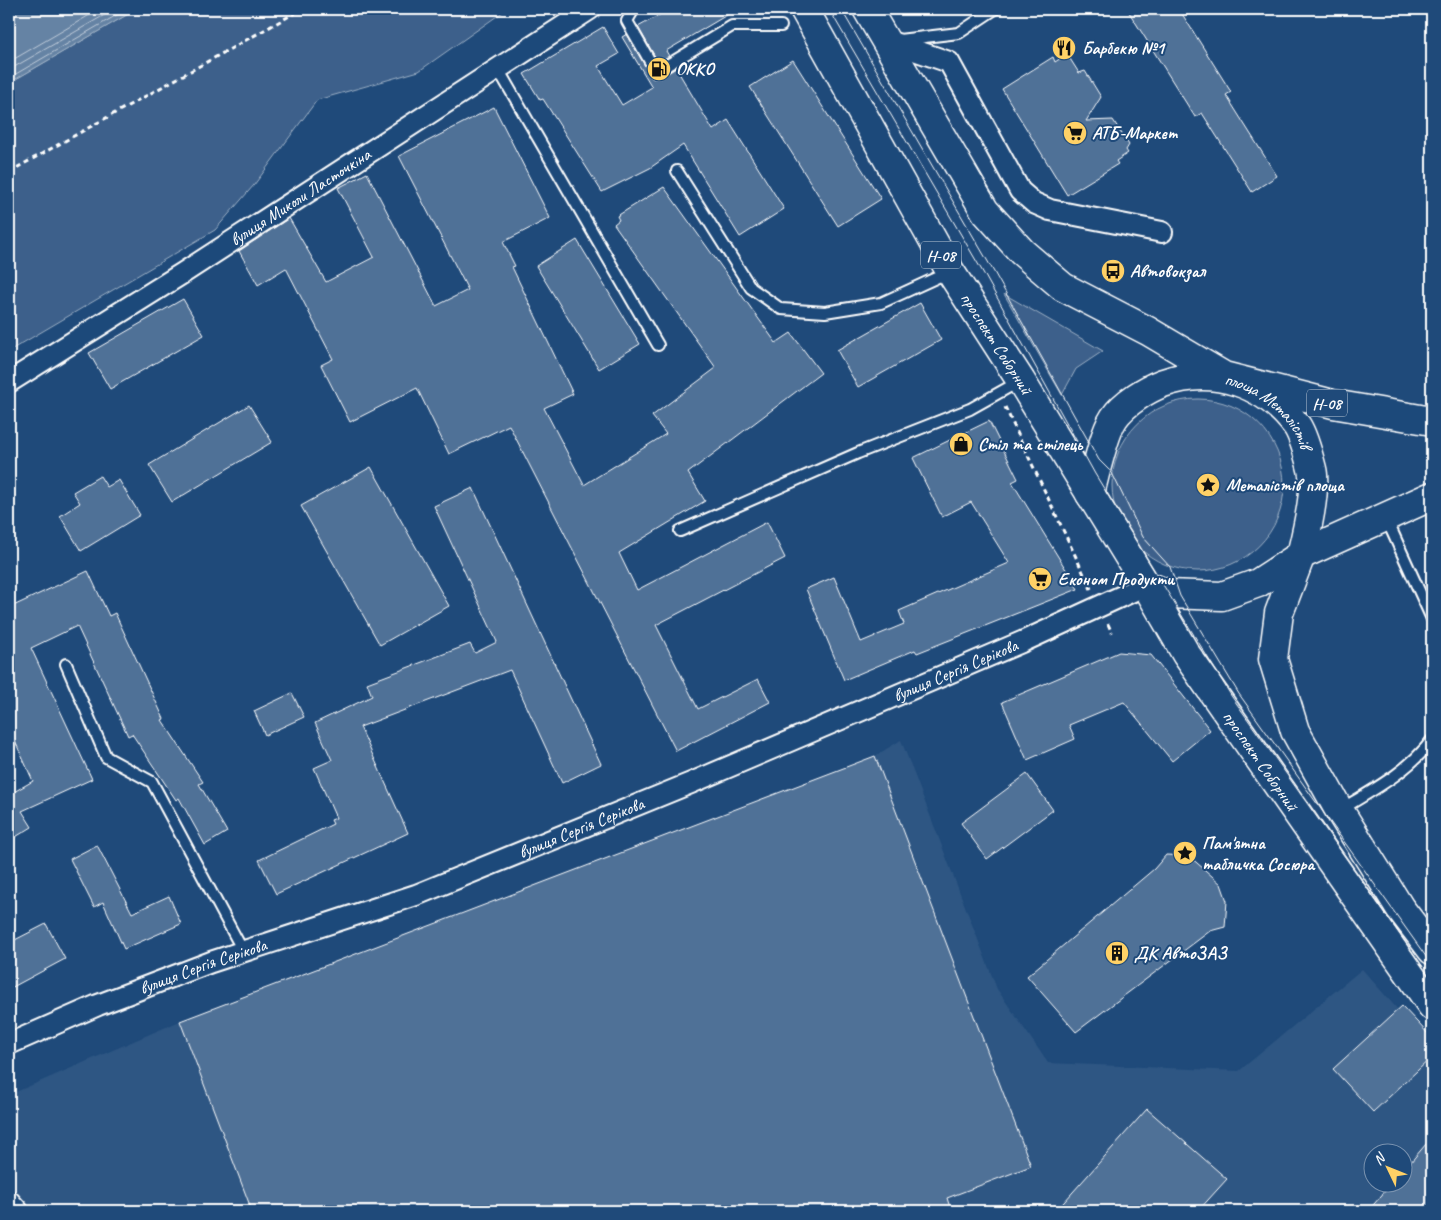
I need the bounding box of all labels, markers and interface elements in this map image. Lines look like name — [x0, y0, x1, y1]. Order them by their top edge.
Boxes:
restaurant icon: Барбекю №1 — [1051, 35, 1077, 61]
place label: Барбекю №1 — [1082, 37, 1166, 59]
fuel station icon: ОККО — [646, 56, 672, 82]
place label: ОККО — [676, 58, 716, 80]
supermarket icon: АТБ-Маркет — [1062, 120, 1088, 146]
place label: АТБ-Маркет — [1092, 122, 1179, 144]
street label: вулиця Миколи Ласточкіна — [226, 143, 376, 251]
road number: Н-08 — [921, 242, 961, 268]
bus stop icon: Автовокзал — [1100, 258, 1126, 284]
place label: Автовокзал — [1130, 260, 1207, 283]
street label: проспект Соборний — [956, 288, 1038, 400]
street label: площа Металістів — [1222, 368, 1318, 456]
road number: Н-08 — [1307, 389, 1347, 416]
shop icon: Стіл та стілець — [948, 431, 974, 457]
place label: Стіл та стілець — [978, 433, 1084, 455]
place icon: Металістів площа — [1195, 472, 1221, 498]
place label: Металістів площа — [1226, 474, 1345, 496]
supermarket icon: Економ Продукти — [1027, 566, 1053, 592]
place label: Економ Продукти — [1058, 568, 1176, 590]
street label: вулиця Сергія Серікова — [890, 633, 1023, 707]
street label: проспект Соборний — [1218, 706, 1304, 816]
street label: вулиця Сергія Серікова — [515, 792, 649, 863]
place label: Пам'ятна табличка Сосюра — [1202, 832, 1316, 875]
place icon: Пам'ятна табличка Сосюра — [1172, 840, 1198, 866]
street label: вулиця Сергія Серікова — [136, 933, 271, 999]
building icon: ДК АвтоЗАЗ — [1104, 940, 1130, 966]
place label: ДК АвтоЗАЗ — [1134, 942, 1228, 964]
north arrow — [1364, 1142, 1414, 1192]
text: N — [1370, 1149, 1390, 1168]

